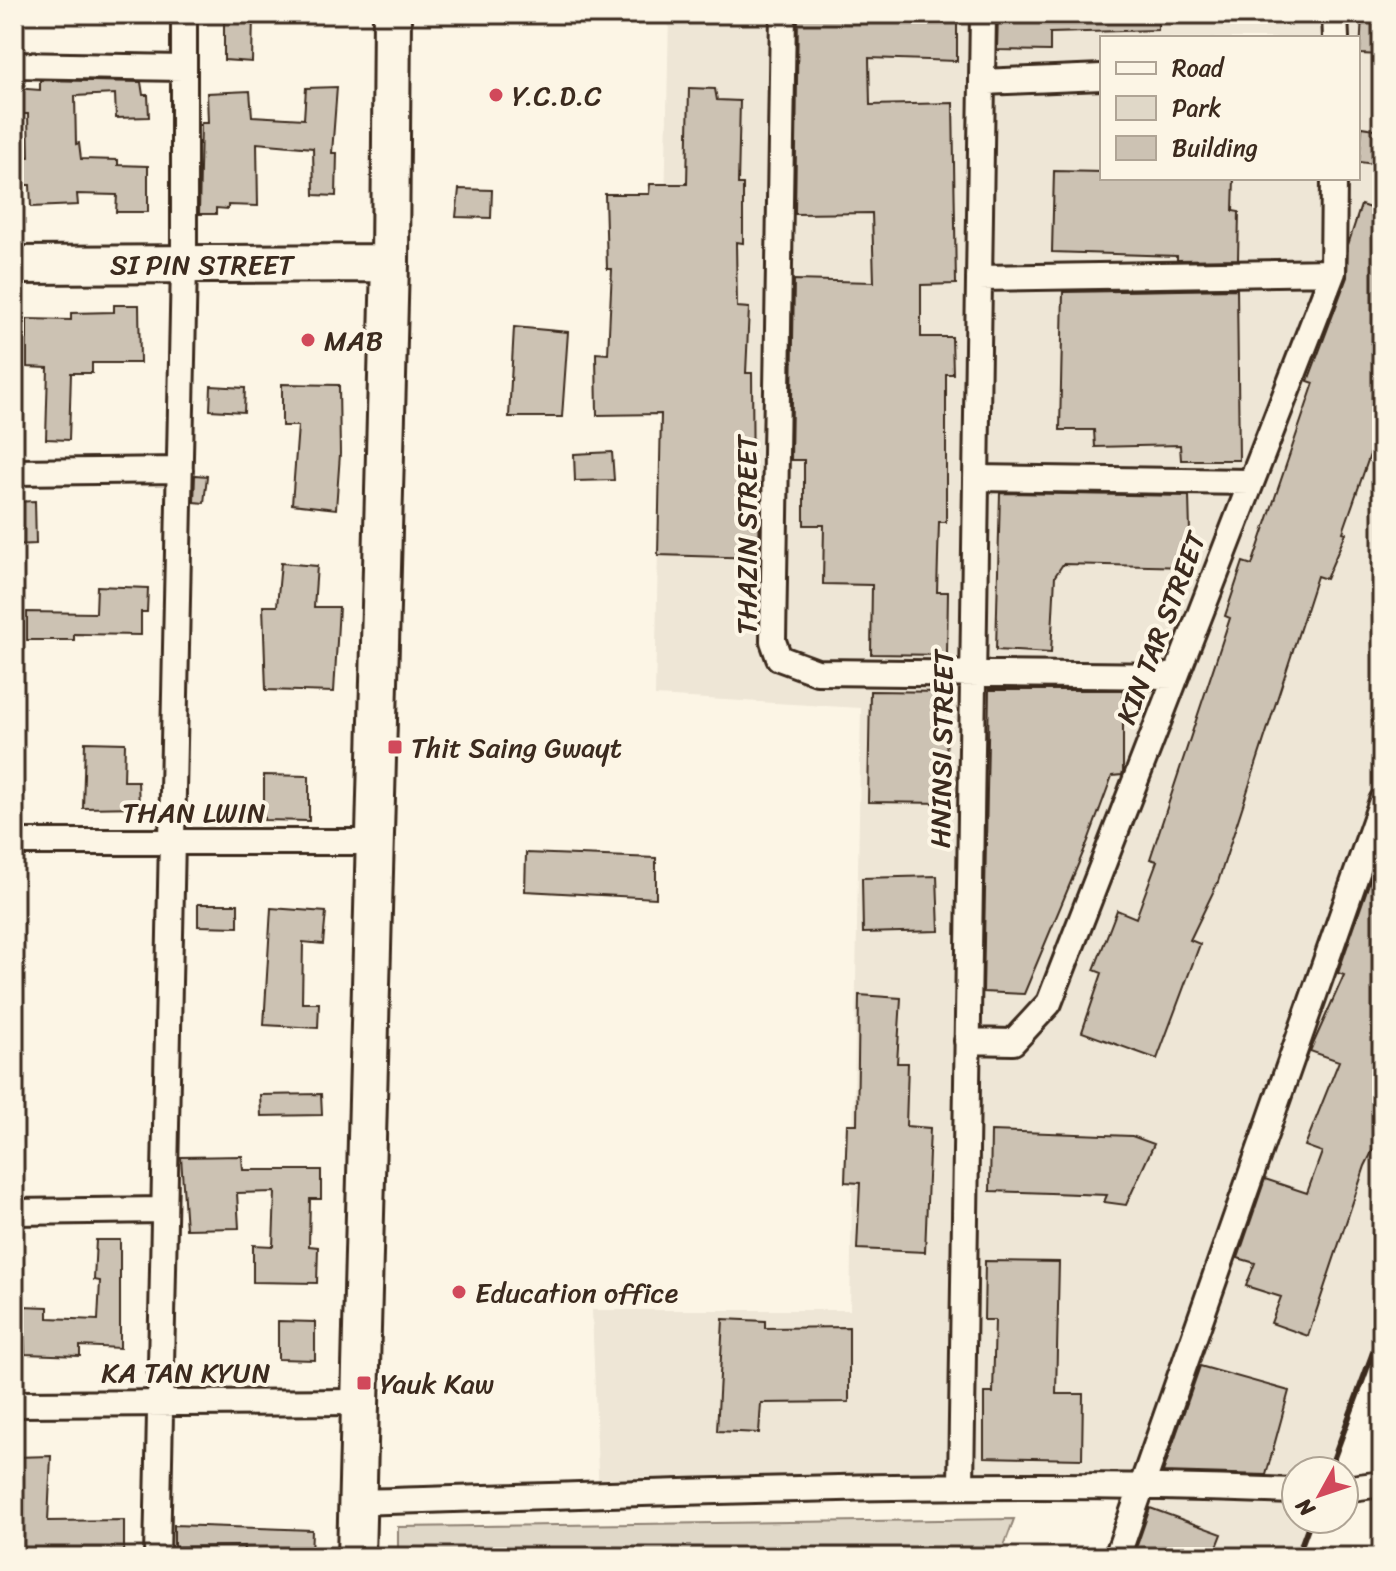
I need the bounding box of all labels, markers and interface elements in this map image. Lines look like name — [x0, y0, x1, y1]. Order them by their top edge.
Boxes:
legend — [1100, 36, 1360, 180]
text: Road — [1172, 47, 1226, 89]
place label: Y.C.D.C — [512, 71, 602, 120]
marker: Y.C.D.C — [487, 86, 505, 104]
text: Park — [1172, 87, 1221, 129]
text: Building — [1172, 127, 1258, 169]
street label: SI PIN STREET — [110, 240, 295, 289]
place label: MAB — [324, 316, 383, 365]
marker: MAB — [299, 331, 317, 349]
street label: THAZIN STREET — [722, 433, 771, 635]
street label: KIN TAR STREET — [1102, 523, 1221, 731]
street label: HNINSI STREET — [916, 647, 968, 849]
place label: Thit Saing Gwayt — [411, 723, 622, 772]
marker: Thit Saing Gwayt — [386, 738, 404, 756]
street label: THAN LWIN — [122, 788, 266, 837]
place label: Education office — [475, 1268, 678, 1317]
marker: Education office — [450, 1283, 468, 1301]
street label: KA TAN KYUN — [101, 1348, 271, 1397]
place label: Yauk Kaw — [380, 1359, 494, 1408]
marker: Yauk Kaw — [355, 1374, 373, 1392]
north arrow — [1280, 1455, 1360, 1535]
text: N — [1285, 1489, 1326, 1527]

